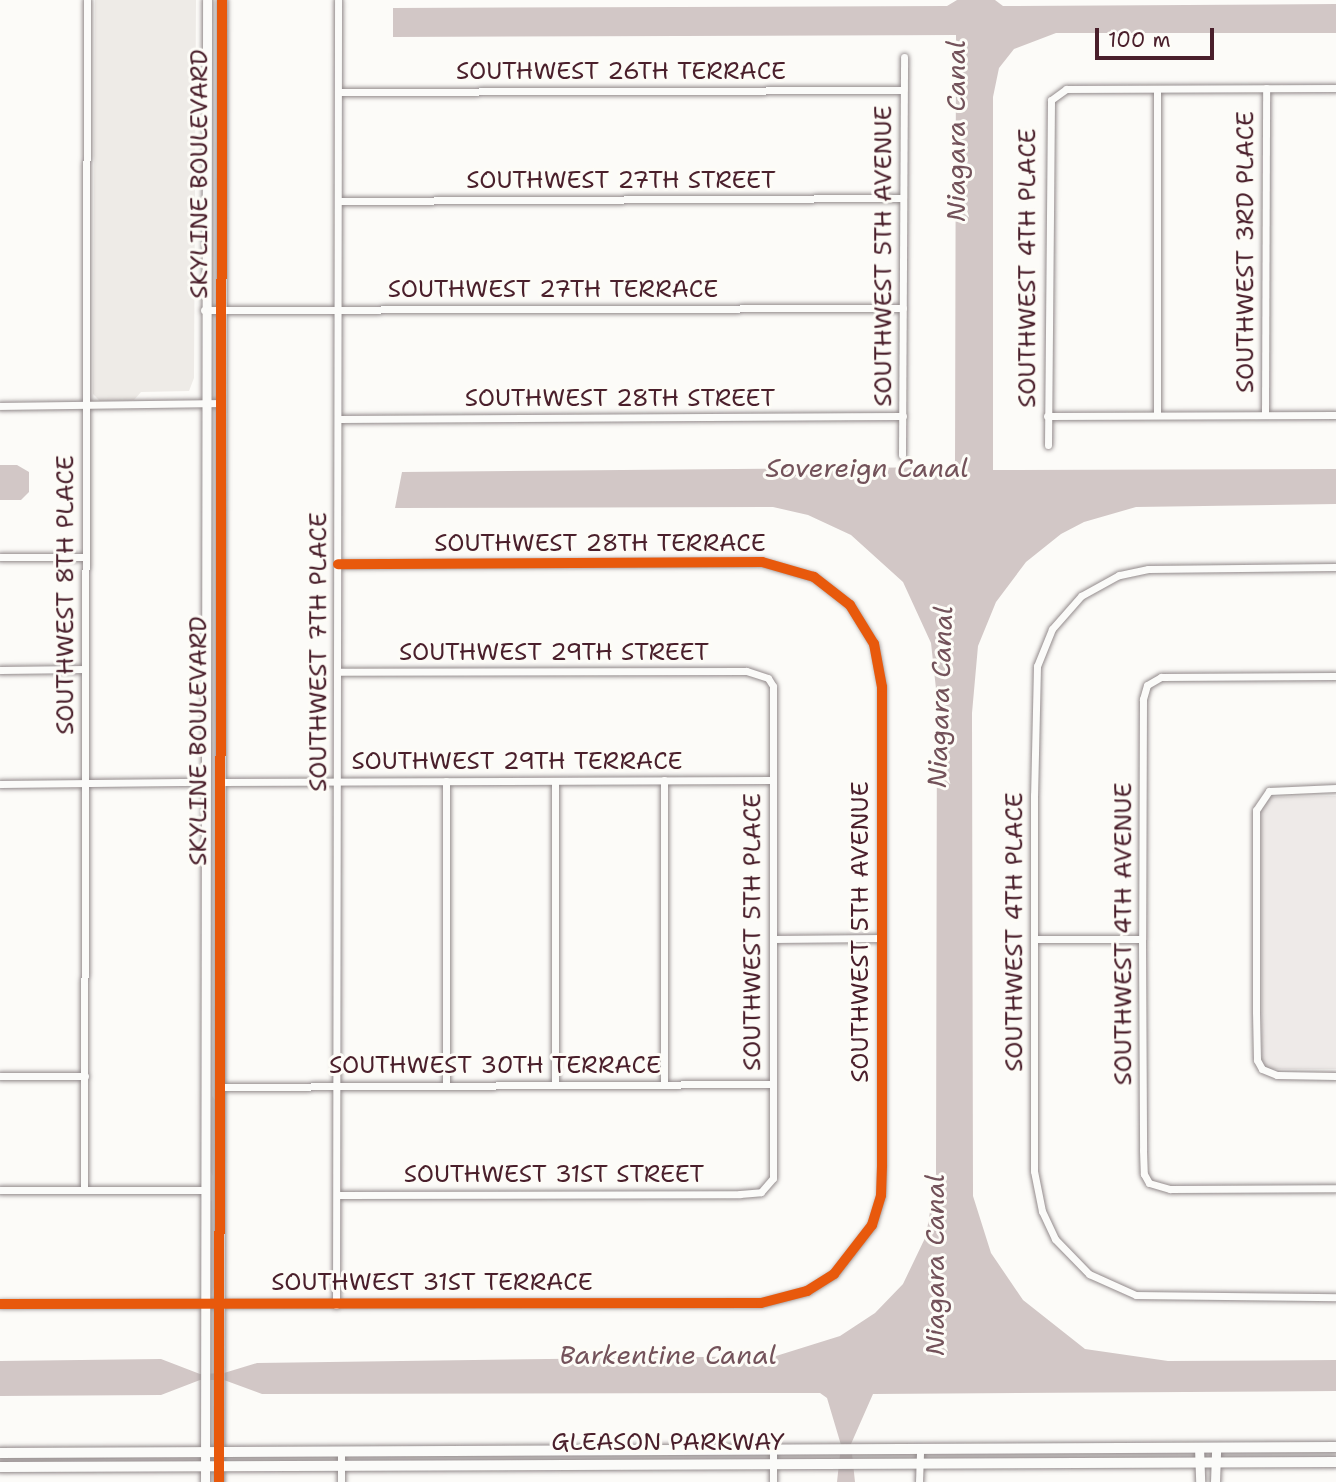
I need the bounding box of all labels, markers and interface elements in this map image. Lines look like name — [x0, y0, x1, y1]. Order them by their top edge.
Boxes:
scale bar — [1098, 14, 1217, 58]
text: 100 m — [1108, 26, 1171, 54]
water label: Niagara Canal — [940, 40, 972, 222]
street label: SKYLINE BOULEVARD — [186, 49, 214, 299]
street label: SOUTHWEST 26TH TERRACE — [456, 58, 786, 86]
street label: SOUTHWEST 5TH AVENUE — [870, 105, 898, 407]
street label: SOUTHWEST 3RD PLACE — [1232, 111, 1260, 393]
street label: SOUTHWEST 4TH PLACE — [1014, 128, 1042, 408]
street label: SOUTHWEST 27TH STREET — [466, 167, 776, 195]
street label: SOUTHWEST 27TH TERRACE — [388, 276, 718, 304]
street label: SOUTHWEST 28TH STREET — [465, 385, 775, 413]
water label: Sovereign Canal — [765, 452, 969, 484]
street label: SOUTHWEST 8TH PLACE — [52, 455, 80, 735]
street label: SOUTHWEST 7TH PLACE — [305, 512, 333, 792]
street label: SOUTHWEST 28TH TERRACE — [434, 530, 766, 558]
water label: Niagara Canal — [921, 605, 959, 789]
street label: SKYLINE BOULEVARD — [185, 616, 213, 866]
street label: SOUTHWEST 29TH STREET — [399, 639, 709, 667]
street label: SOUTHWEST 29TH TERRACE — [351, 748, 683, 776]
street label: SOUTHWEST 5TH AVENUE — [847, 781, 875, 1083]
street label: SOUTHWEST 4TH AVENUE — [1110, 783, 1138, 1085]
street label: SOUTHWEST 4TH PLACE — [1001, 792, 1029, 1072]
street label: SOUTHWEST 5TH PLACE — [739, 793, 767, 1071]
street label: SOUTHWEST 30TH TERRACE — [329, 1052, 661, 1080]
street label: SOUTHWEST 31ST STREET — [404, 1161, 704, 1189]
water label: Niagara Canal — [919, 1174, 951, 1356]
street label: SOUTHWEST 31ST TERRACE — [271, 1269, 593, 1297]
water label: Barkentine Canal — [559, 1339, 777, 1371]
street label: GLEASON PARKWAY — [551, 1429, 785, 1457]

